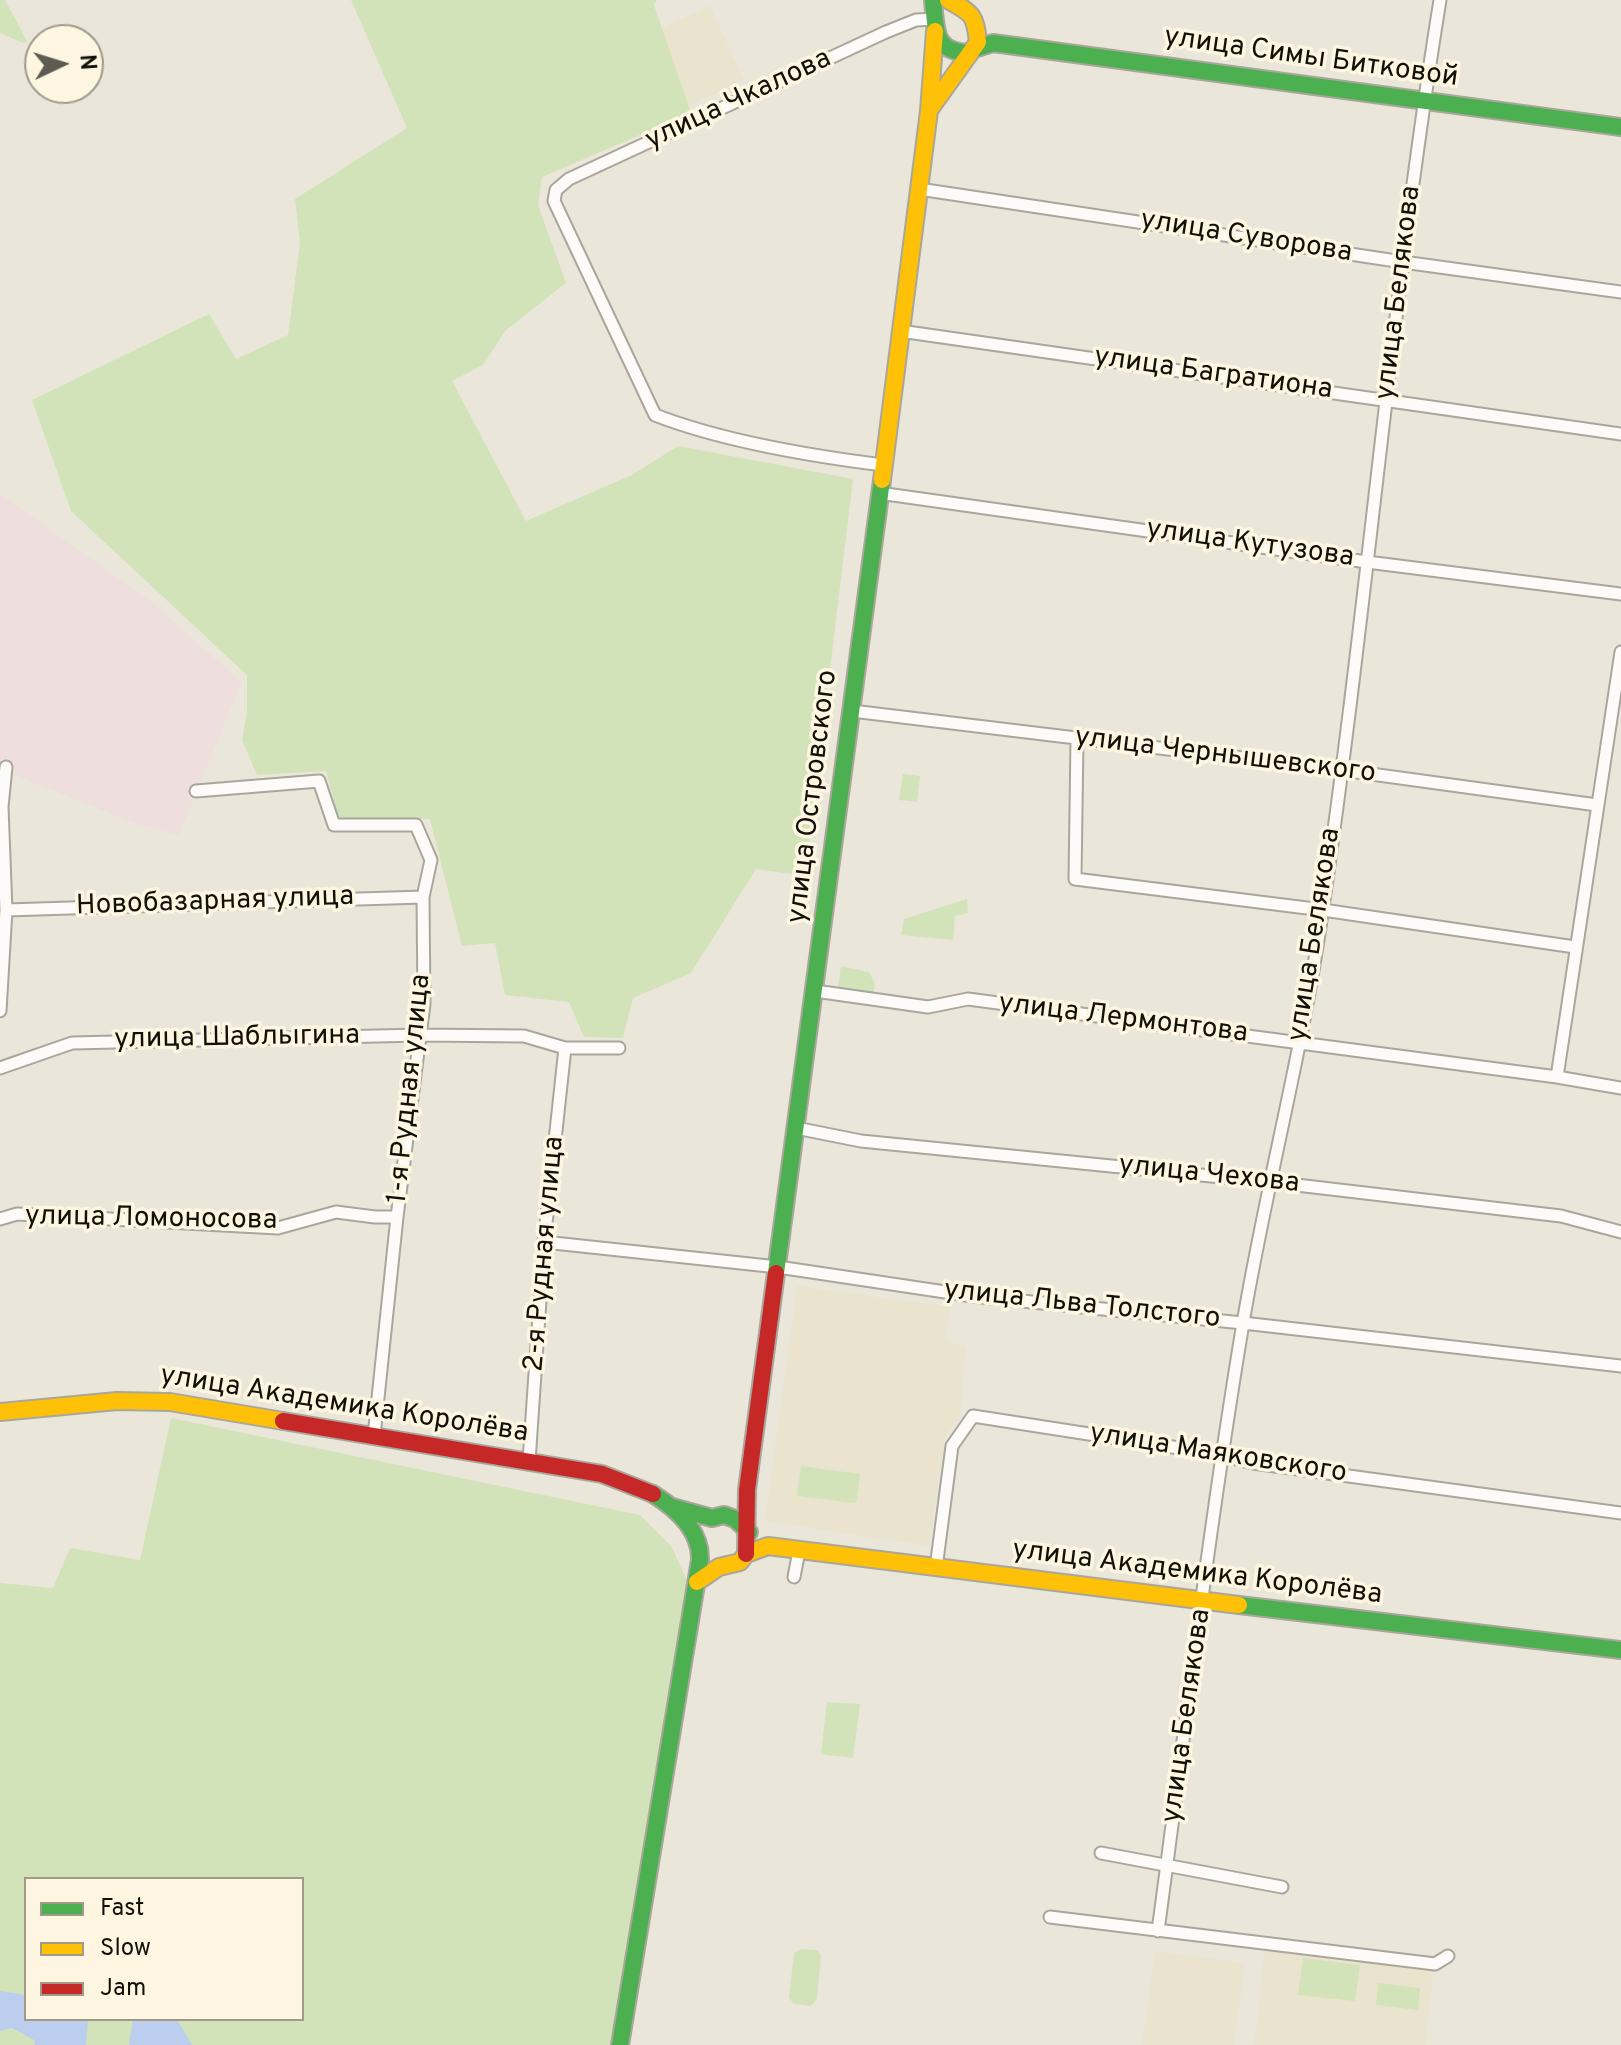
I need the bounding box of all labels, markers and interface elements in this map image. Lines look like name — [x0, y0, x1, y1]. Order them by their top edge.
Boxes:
street label: улица Симы Битковой — [1162, 22, 1460, 96]
north arrow — [24, 24, 104, 104]
street label: улица Чкалова — [641, 43, 837, 159]
text: N — [72, 54, 100, 71]
street label: улица Белякова — [1370, 184, 1430, 402]
street label: улица Суворова — [1138, 205, 1354, 271]
street label: улица Багратиона — [1092, 342, 1334, 408]
street label: улица Кутузова — [1144, 514, 1356, 576]
street label: улица Островского — [782, 668, 846, 926]
street label: улица Чернышевского — [1073, 722, 1377, 792]
street label: улица Белякова — [1283, 826, 1349, 1044]
street label: Новобазарная улица — [75, 881, 355, 925]
street label: 1-я Рудная улица — [382, 972, 440, 1206]
street label: улица Лермонтова — [996, 988, 1250, 1052]
street label: улица Шаблыгина — [114, 1020, 360, 1058]
street label: 2-я Рудная улица — [519, 1135, 573, 1373]
street label: улица Чехова — [1117, 1150, 1301, 1202]
street label: улица Ломоносова — [24, 1201, 278, 1239]
street label: улица Льва Толстого — [942, 1275, 1222, 1337]
street label: улица Академика Королёва — [158, 1360, 530, 1452]
street label: улица Маяковского — [1087, 1418, 1349, 1492]
street label: улица Академика Королёва — [1010, 1535, 1384, 1613]
street label: улица Белякова — [1156, 1607, 1220, 1825]
legend — [24, 1877, 304, 2021]
text: Fast — [100, 1894, 144, 1924]
text: Slow — [100, 1934, 151, 1964]
text: Jam — [100, 1974, 146, 2004]

